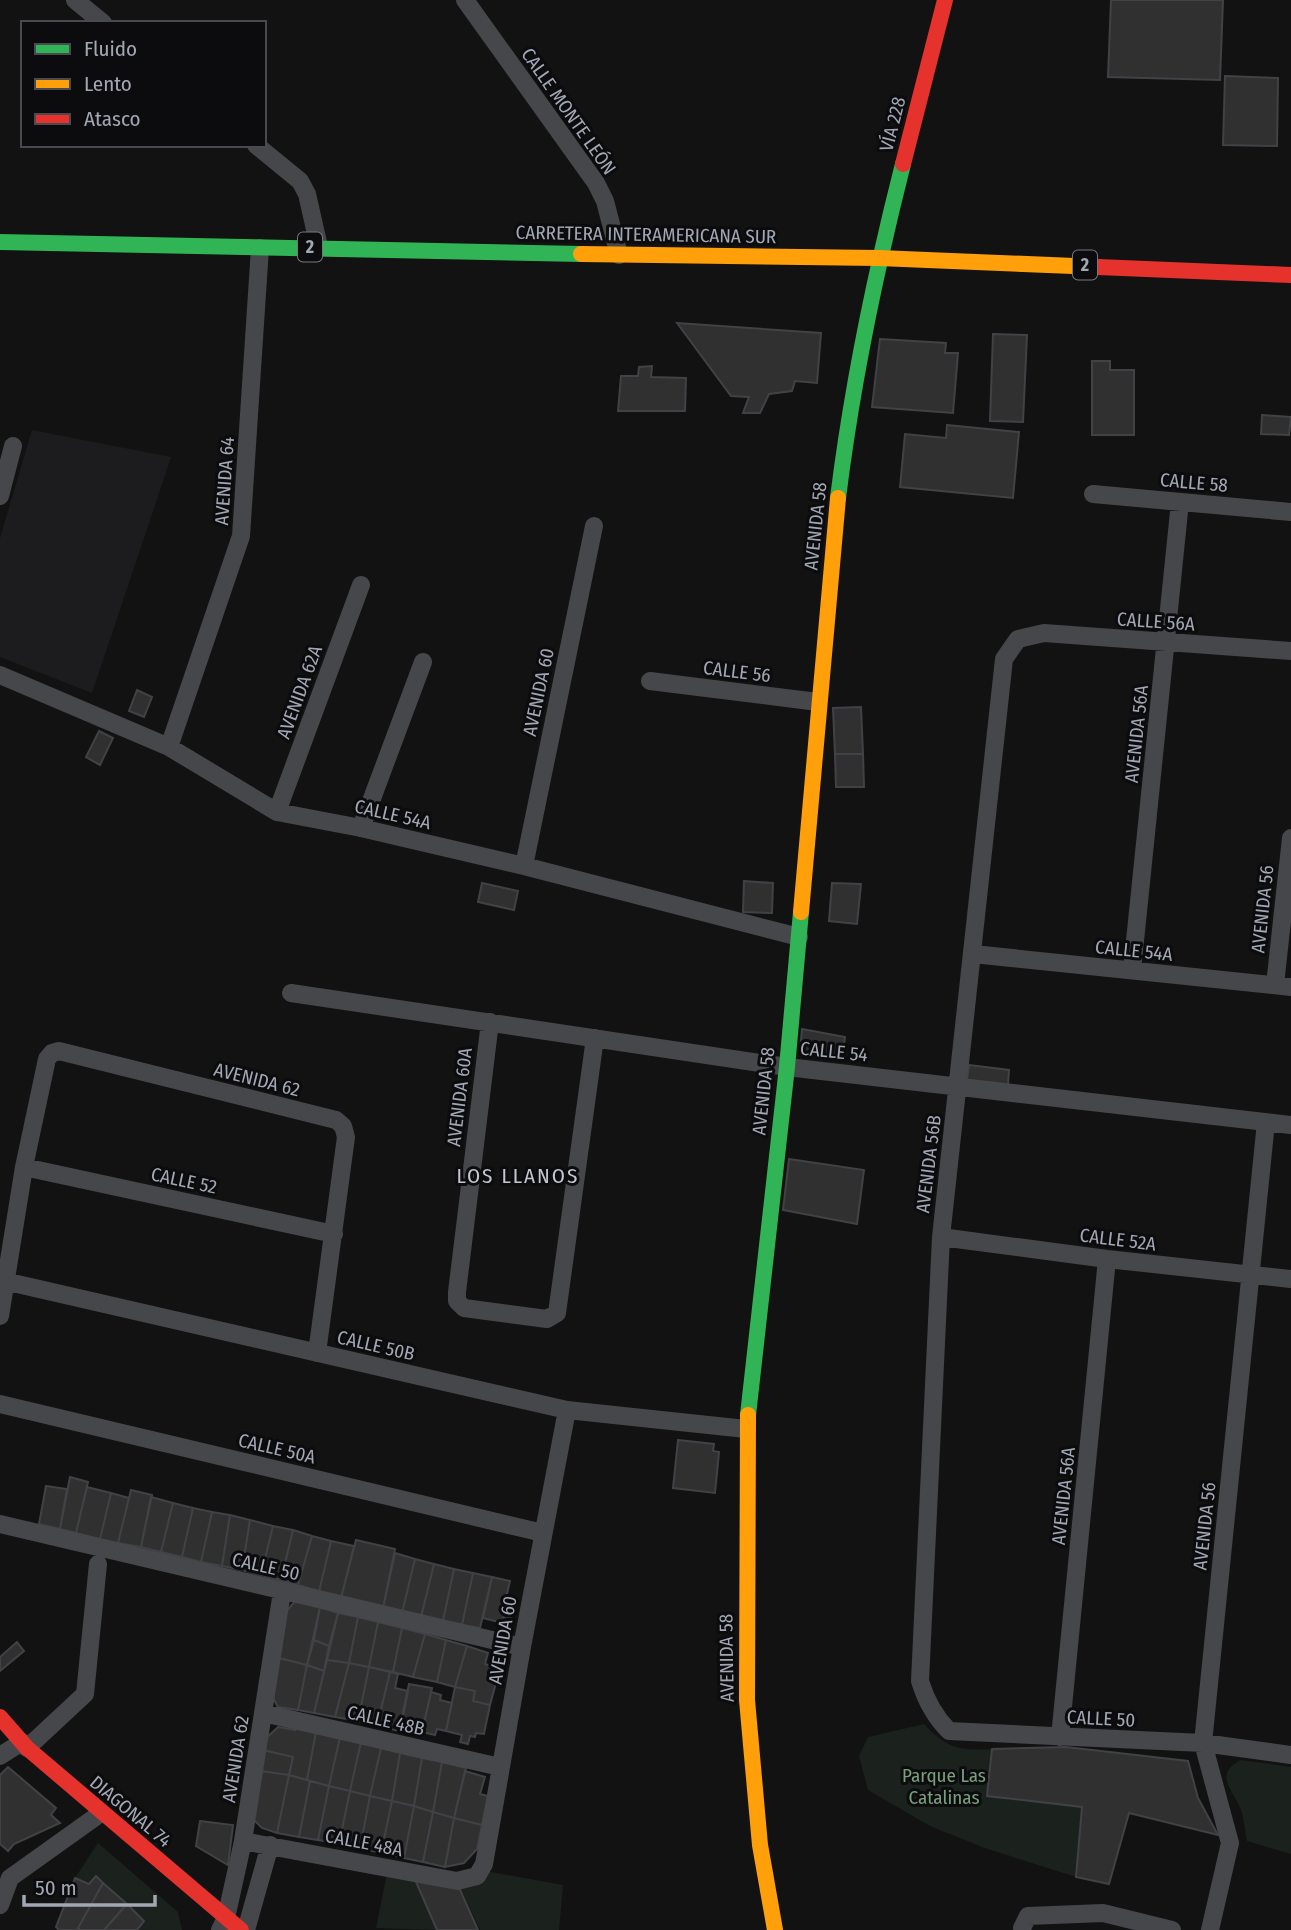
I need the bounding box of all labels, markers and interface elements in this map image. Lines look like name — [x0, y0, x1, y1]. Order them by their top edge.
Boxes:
legend — [21, 21, 266, 147]
text: Fluido — [84, 36, 137, 62]
street label: CALLE MONTE LEÓN — [516, 44, 621, 179]
text: Lento — [84, 71, 132, 97]
street label: VÍA 228 — [875, 94, 910, 154]
text: Atasco — [84, 106, 141, 132]
street label: CARRETERA INTERAMERICANA SUR — [515, 221, 777, 248]
road number: 2 — [298, 232, 322, 262]
road number: 2 — [1073, 250, 1097, 279]
street label: AVENIDA 64 — [210, 436, 239, 526]
street label: CALLE 58 — [1159, 468, 1229, 497]
street label: AVENIDA 58 — [799, 481, 832, 571]
street label: CALLE 56A — [1116, 607, 1196, 636]
street label: AVENIDA 62A — [272, 642, 327, 742]
street label: AVENIDA 60 — [518, 646, 559, 738]
street label: CALLE 56 — [702, 656, 772, 687]
street label: AVENIDA 56A — [1120, 684, 1153, 784]
street label: CALLE 54A — [352, 795, 433, 834]
street label: AVENIDA 56 — [1246, 864, 1279, 954]
street label: CALLE 54A — [1094, 935, 1174, 966]
street label: CALLE 54 — [799, 1037, 869, 1066]
street label: AVENIDA 60A — [442, 1046, 477, 1148]
street label: AVENIDA 58 — [747, 1046, 780, 1136]
street label: AVENIDA 62 — [212, 1058, 302, 1101]
street label: AVENIDA 56B — [911, 1114, 946, 1214]
street label: CALLE 52 — [149, 1162, 219, 1199]
district label: LOS LLANOS — [457, 1163, 579, 1189]
street label: CALLE 52A — [1078, 1223, 1157, 1256]
street label: CALLE 50B — [335, 1325, 417, 1366]
street label: CALLE 50A — [236, 1428, 318, 1469]
street label: AVENIDA 56A — [1047, 1446, 1080, 1546]
street label: AVENIDA 56 — [1188, 1481, 1221, 1571]
street label: CALLE 50 — [230, 1548, 302, 1585]
street label: AVENIDA 60 — [483, 1594, 522, 1686]
street label: AVENIDA 58 — [714, 1614, 739, 1702]
street label: CALLE 48B — [345, 1700, 427, 1741]
street label: CALLE 50 — [1066, 1705, 1136, 1732]
street label: AVENIDA 62 — [217, 1714, 254, 1804]
park label: Parque Las Catalinas — [902, 1764, 986, 1809]
street label: DIAGONAL 74 — [85, 1771, 176, 1852]
street label: CALLE 48A — [323, 1824, 405, 1861]
scale bar — [24, 1864, 156, 1908]
text: 50 m — [35, 1875, 77, 1901]

